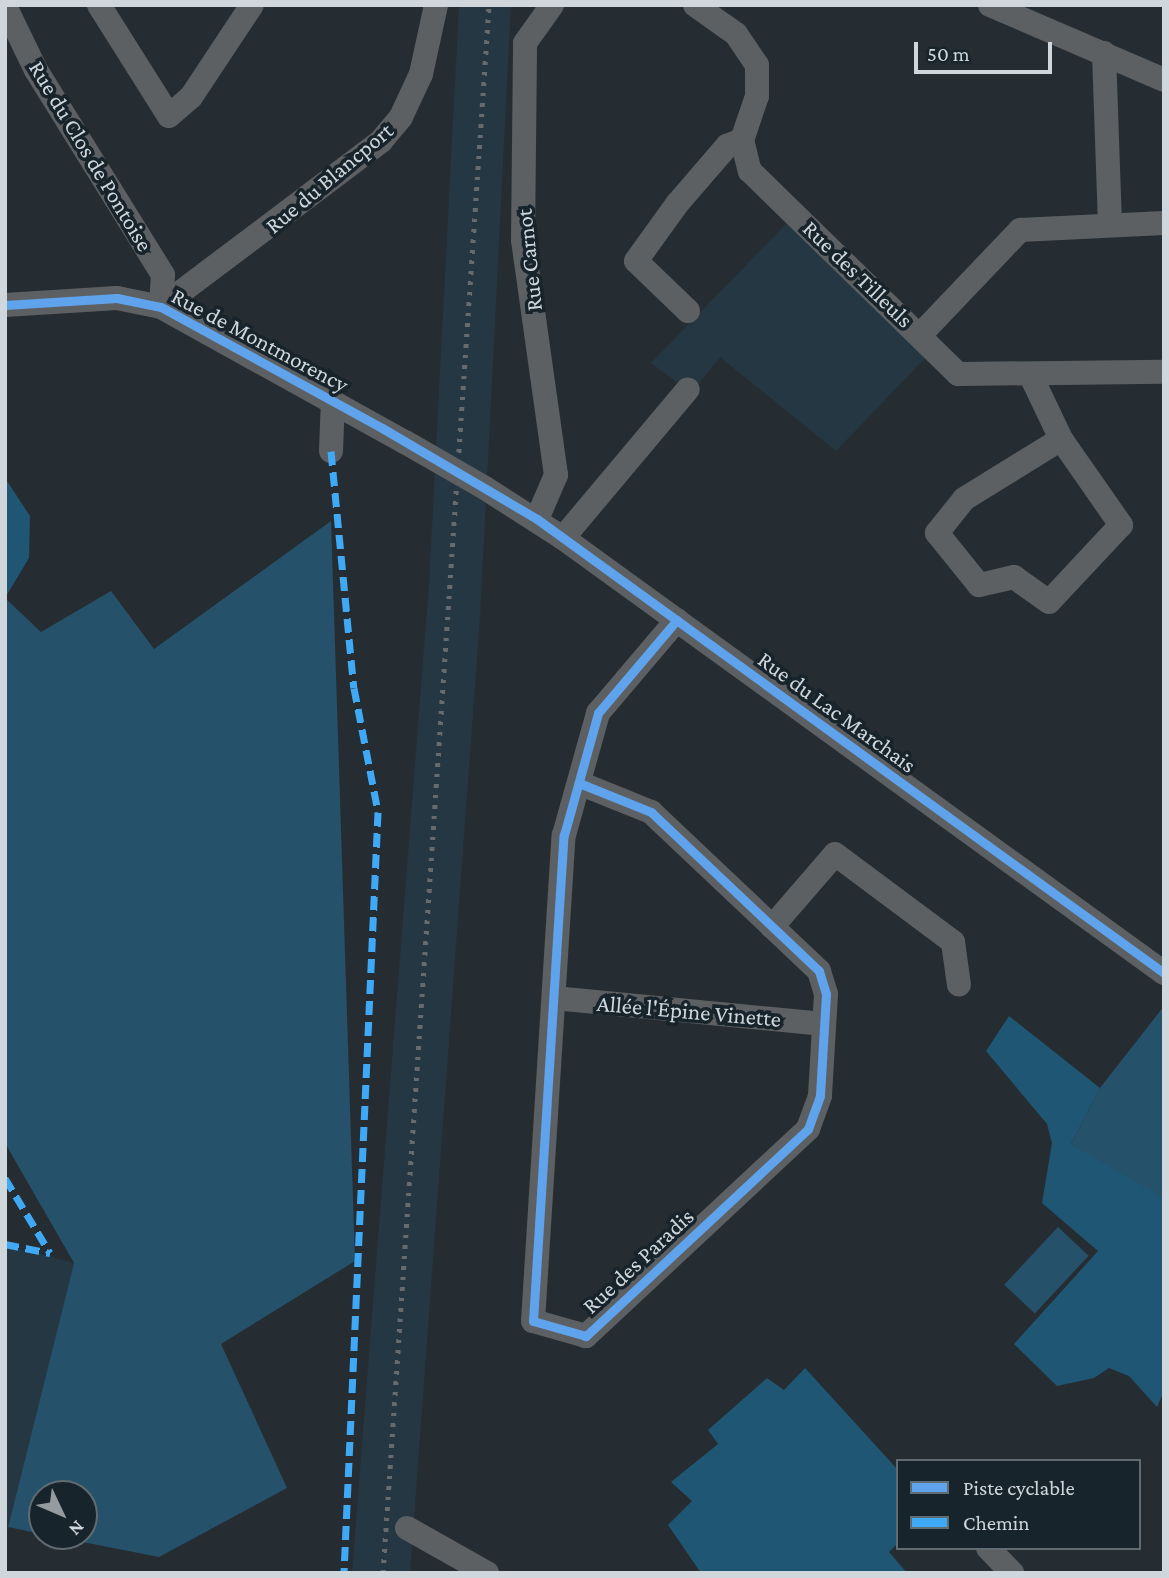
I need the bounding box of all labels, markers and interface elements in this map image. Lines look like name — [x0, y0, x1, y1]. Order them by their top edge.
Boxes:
scale bar — [917, 28, 1055, 72]
text: 50 m — [927, 42, 970, 66]
street label: Rue du Clos de Pontoise — [23, 56, 159, 256]
street label: Rue du Blancport — [260, 117, 398, 239]
street label: Rue Carnot — [510, 207, 548, 313]
street label: Rue des Tilleuls — [797, 215, 919, 333]
street label: Rue de Montmorency — [167, 282, 353, 398]
street label: Rue du Lac Marchais — [753, 645, 921, 779]
street label: Allée l'Épine Vinette — [596, 989, 782, 1033]
street label: Rue des Paradis — [577, 1202, 699, 1320]
legend — [896, 1459, 1141, 1550]
text: Piste cyclable — [963, 1476, 1075, 1500]
north arrow — [28, 1480, 98, 1550]
text: Chemin — [963, 1511, 1030, 1535]
text: N — [65, 1517, 89, 1540]

